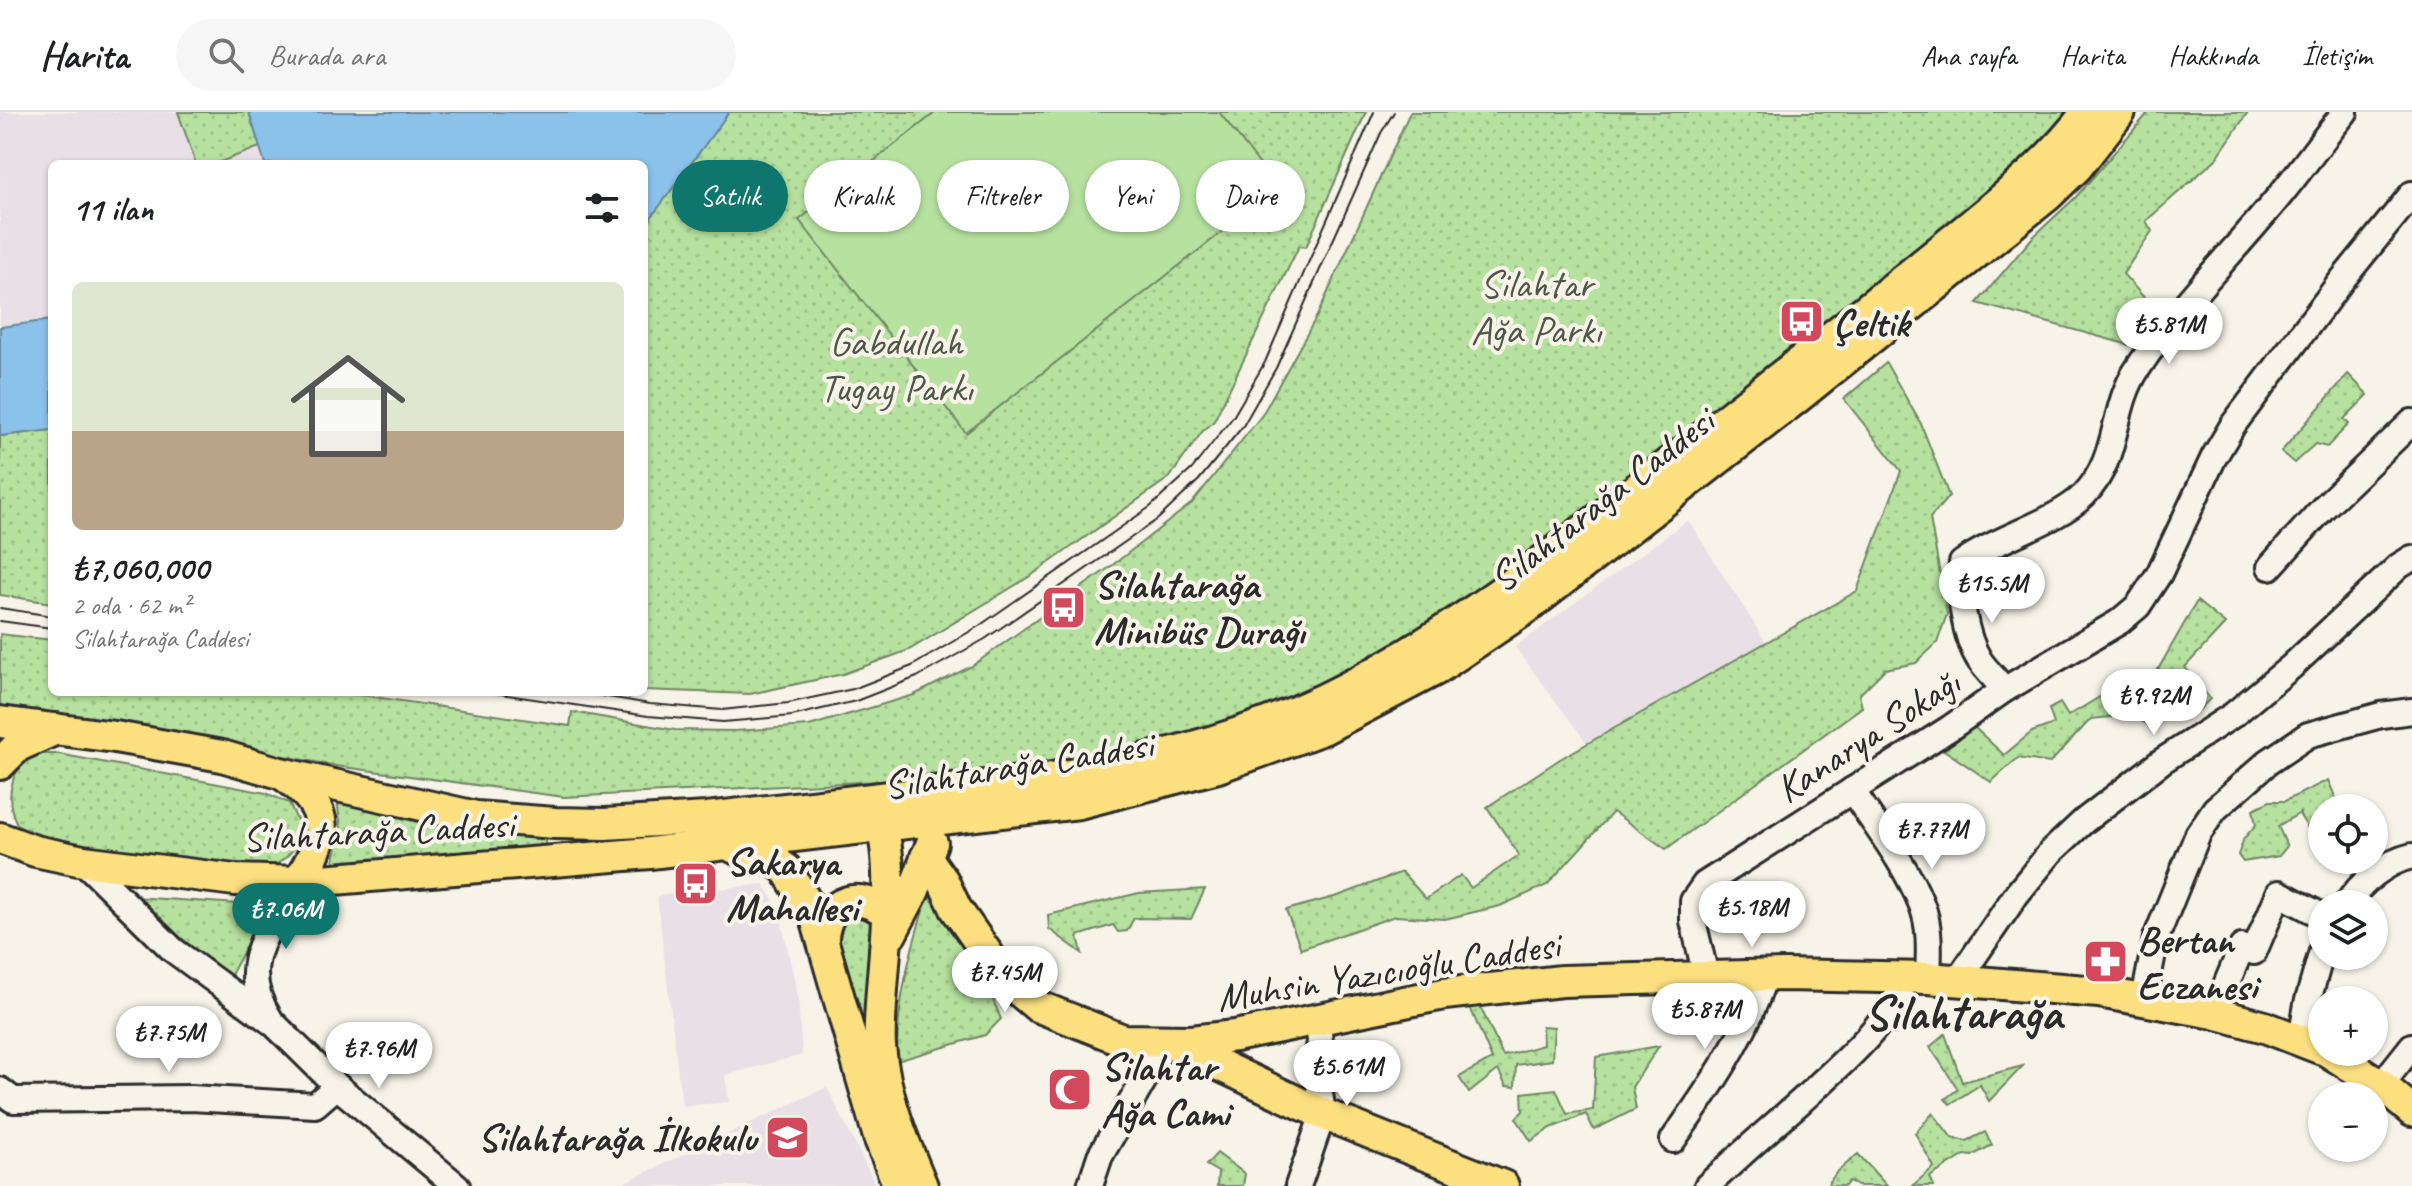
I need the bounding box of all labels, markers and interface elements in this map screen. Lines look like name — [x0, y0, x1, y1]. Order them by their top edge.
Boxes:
search box — [176, 19, 736, 91]
text: Harita — [40, 32, 128, 79]
icon: search — [204, 33, 248, 77]
text: Burada ara — [268, 36, 385, 74]
text: Ana sayfa — [1921, 38, 2016, 73]
text: Harita — [2060, 38, 2124, 73]
text: Hakkında — [2168, 38, 2258, 73]
text: İletişim — [2302, 38, 2372, 73]
chip: Satılık — [672, 160, 788, 232]
chip: Kiralık — [804, 160, 921, 232]
chip: Filtreler — [937, 160, 1069, 232]
chip: Yeni — [1085, 160, 1180, 232]
chip: Daire — [1196, 160, 1305, 232]
icon: filters — [580, 186, 624, 230]
text: 11 ilan — [72, 187, 153, 230]
park label: Silahtar Ağa Parkı — [1471, 259, 1603, 355]
bus stop icon: Çeltik — [1778, 298, 1826, 346]
place label: Çeltik — [1833, 298, 1912, 348]
pin: ₺5.81M — [2104, 298, 2234, 366]
text: ₺5.81M — [2134, 307, 2204, 340]
park label: Gabdullah Tugay Parkı — [820, 317, 974, 413]
icon: home — [276, 334, 420, 478]
street label: Silahtarağa Caddesi — [1479, 394, 1728, 603]
text: ₺7,060,000 — [72, 546, 208, 589]
pin: ₺15.5M — [1927, 557, 2057, 625]
place label: Silahtarağa Minibüs Durağı — [1094, 560, 1307, 656]
text: ₺15.5M — [1957, 566, 2027, 599]
bus stop icon: Silahtarağa Minibüs Durağı — [1039, 583, 1087, 631]
text: 2 oda · 62 m² — [72, 589, 190, 622]
text: Silahtarağa Caddesi — [72, 622, 249, 655]
street label: Kanarya Sokağı — [1766, 657, 1970, 814]
pin: ₺9.92M — [2089, 669, 2219, 737]
text: ₺9.92M — [2119, 678, 2189, 711]
street label: Silahtarağa Caddesi — [880, 718, 1161, 811]
map controls — [2308, 794, 2388, 1162]
button: locate — [2308, 794, 2388, 874]
street label: Silahtarağa Caddesi — [241, 799, 520, 863]
pin: ₺7.77M — [1867, 803, 1997, 871]
text: ₺7.77M — [1897, 812, 1967, 845]
place label: Sakarya Mahallesi — [726, 837, 863, 933]
bus stop icon: Sakarya Mahallesi — [671, 860, 719, 908]
pin: ₺5.18M — [1687, 881, 1817, 949]
pin: ₺7.06M — [221, 883, 351, 951]
text: ₺5.18M — [1717, 890, 1787, 923]
button: layers — [2308, 890, 2388, 970]
text: ₺7.06M — [250, 892, 322, 925]
place label: Bertan Eczanesi — [2137, 915, 2262, 1011]
street label: Muhsin Yazıcıoğlu Caddesi — [1213, 919, 1567, 1023]
pharmacy icon: Bertan Eczanesi — [2082, 938, 2130, 986]
pin: ₺7.45M — [940, 946, 1070, 1014]
text: ₺7.45M — [970, 955, 1040, 988]
pin: ₺5.87M — [1640, 983, 1770, 1051]
district label: Silahtarağa — [1864, 983, 2065, 1043]
button: + — [2308, 986, 2388, 1066]
text: ₺5.87M — [1670, 992, 1740, 1025]
pin: ₺7.75M — [104, 1006, 234, 1074]
text: ₺7.75M — [134, 1015, 204, 1048]
pin: ₺7.96M — [314, 1022, 444, 1090]
text: ₺7.96M — [343, 1031, 415, 1064]
pin: ₺5.61M — [1282, 1040, 1412, 1108]
place label: Silahtar Ağa Cami — [1101, 1042, 1234, 1138]
text: ₺5.61M — [1311, 1049, 1383, 1082]
mosque icon: Silahtar Ağa Cami — [1046, 1065, 1094, 1113]
button: − — [2308, 1082, 2388, 1162]
place label: Silahtarağa İlkokulu — [478, 1113, 759, 1163]
school or university icon: Silahtarağa İlkokulu — [763, 1113, 811, 1161]

